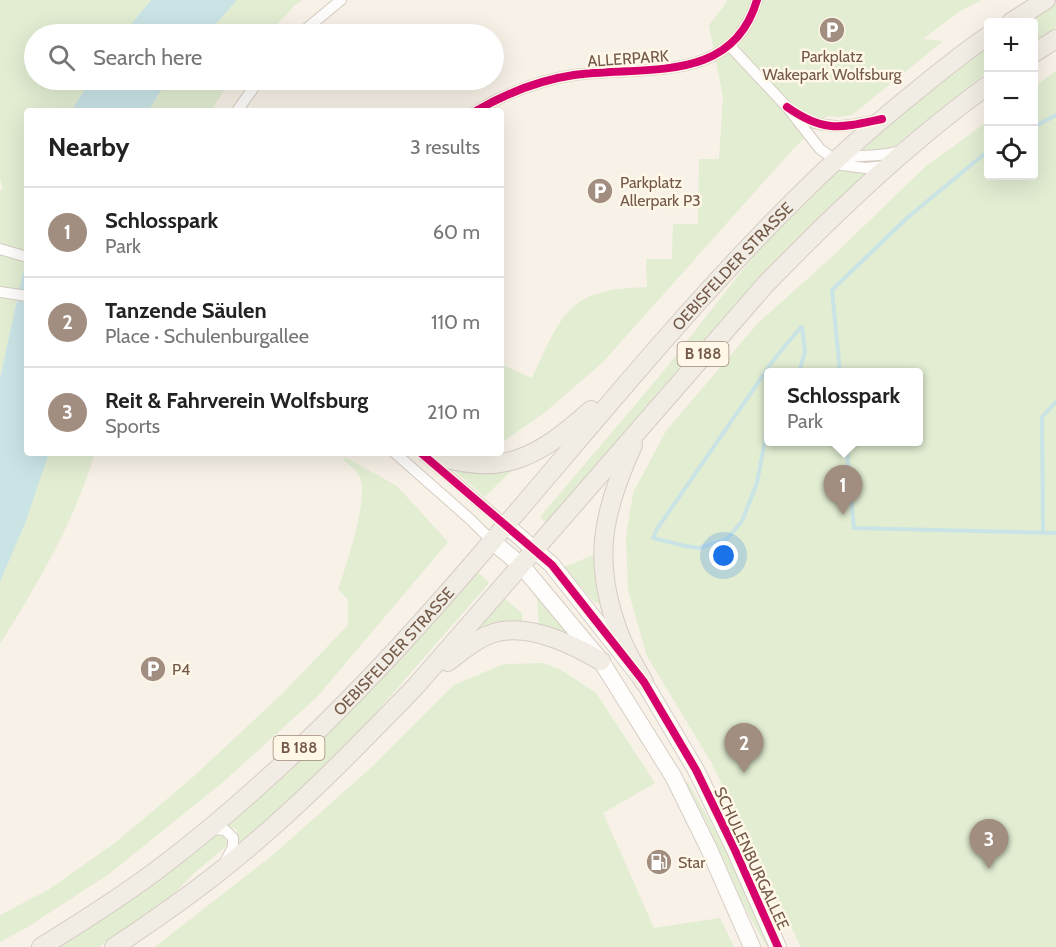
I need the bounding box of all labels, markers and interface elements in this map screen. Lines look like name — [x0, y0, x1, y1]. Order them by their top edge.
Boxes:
parking icon: Parkplatz Wakepark Wolfsburg — [817, 15, 847, 45]
map controls — [984, 18, 1038, 180]
button: + — [984, 18, 1038, 72]
search box — [24, 24, 504, 90]
icon: search — [45, 41, 78, 74]
text: Search here — [93, 44, 202, 71]
street label: ALLERPARK — [587, 46, 669, 71]
place label: Parkplatz Wakepark Wolfsburg — [763, 47, 902, 84]
button: − — [984, 72, 1038, 126]
button: locate — [984, 126, 1038, 180]
text: Nearby — [48, 131, 129, 163]
text: 3 results — [410, 135, 480, 159]
place label: Parkplatz Allerpark P3 — [620, 173, 701, 210]
parking icon: Parkplatz Allerpark P3 — [585, 176, 615, 206]
street label: OEBISFELDER STRASSE — [668, 198, 797, 334]
text: Schlosspark — [105, 207, 218, 234]
text: 1 — [64, 220, 71, 244]
text: 60 m — [433, 220, 480, 244]
text: Park — [105, 234, 141, 258]
text: Tanzende Säulen — [105, 297, 267, 324]
text: 2 — [62, 310, 73, 334]
text: 110 m — [431, 310, 480, 334]
text: Place · Schulenburgallee — [105, 324, 309, 348]
road number: B 188 — [678, 342, 728, 366]
popup — [764, 368, 923, 446]
text: Schlosspark — [787, 382, 900, 409]
text: Reit & Fahrverein Wolfsburg — [105, 387, 368, 414]
text: 3 — [62, 400, 73, 424]
text: 210 m — [427, 400, 480, 424]
text: Park — [787, 409, 823, 433]
text: Sports — [105, 414, 160, 438]
pin: 1 — [824, 466, 862, 515]
your location — [709, 541, 738, 570]
street label: OEBISFELDER STRASSE — [330, 583, 458, 720]
parking icon: P4 — [138, 654, 168, 684]
place label: P4 — [172, 660, 190, 679]
pin: 2 — [724, 724, 764, 773]
road number: B 188 — [274, 736, 324, 760]
street label: SCHULENBURGALLEE — [710, 784, 793, 933]
pin: 3 — [970, 820, 1008, 869]
fuel station icon: Star — [644, 847, 674, 877]
place label: Star — [678, 853, 706, 872]

